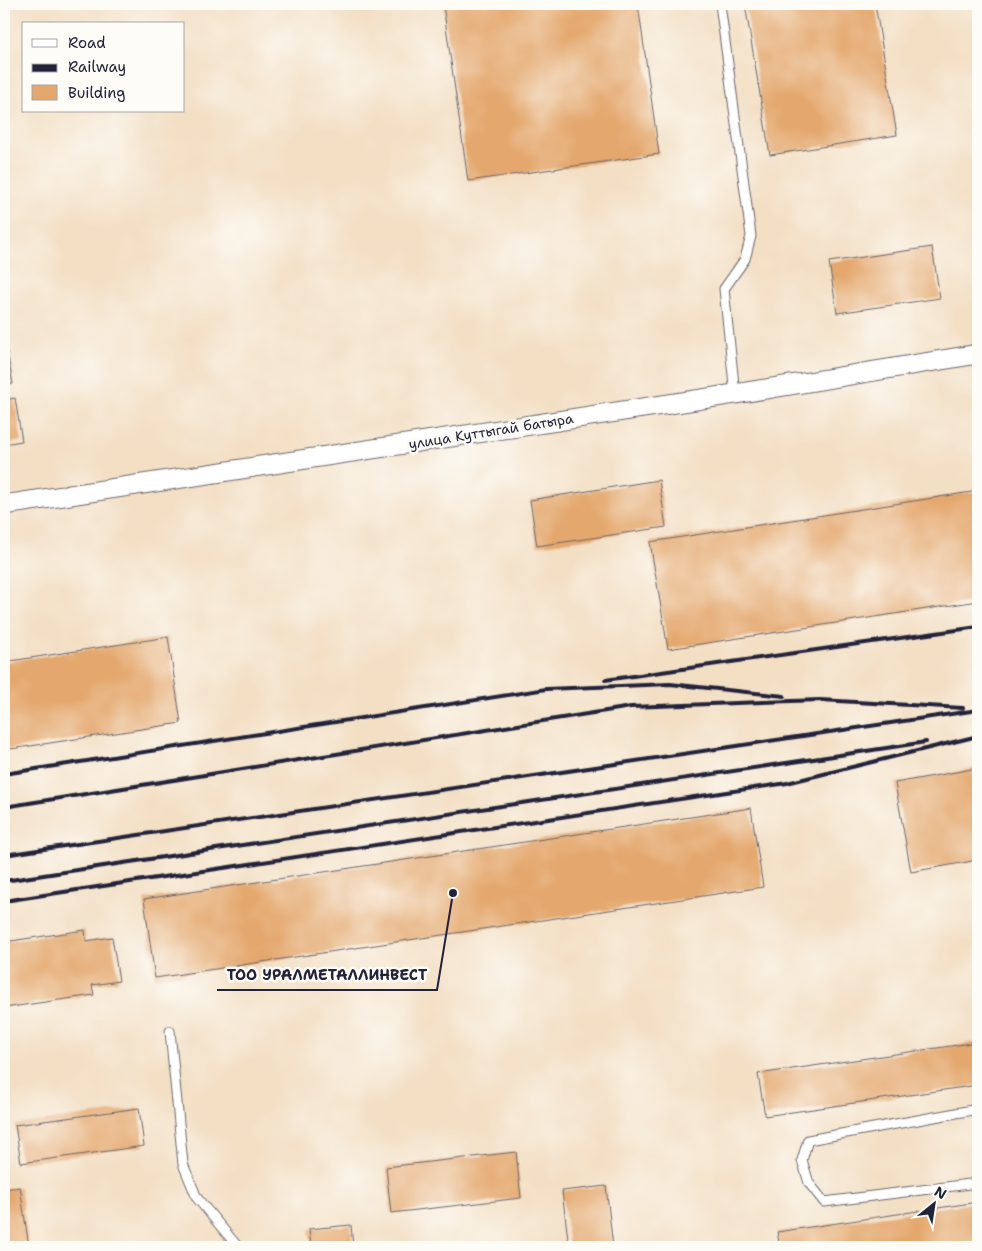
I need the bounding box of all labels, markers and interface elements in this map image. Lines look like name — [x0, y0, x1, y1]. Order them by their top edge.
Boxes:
legend — [22, 22, 185, 112]
text: Road — [68, 33, 106, 53]
text: Railway — [68, 57, 126, 77]
text: Building — [68, 83, 125, 103]
street label: улица Куттыгай батыра — [407, 409, 575, 453]
callout: ТОО УРАЛМЕТАЛЛИНВЕСТ — [217, 960, 437, 990]
text: ТОО УРАЛМЕТАЛЛИНВЕСТ — [227, 965, 428, 985]
north arrow — [910, 1178, 960, 1228]
text: N — [931, 1182, 950, 1203]

